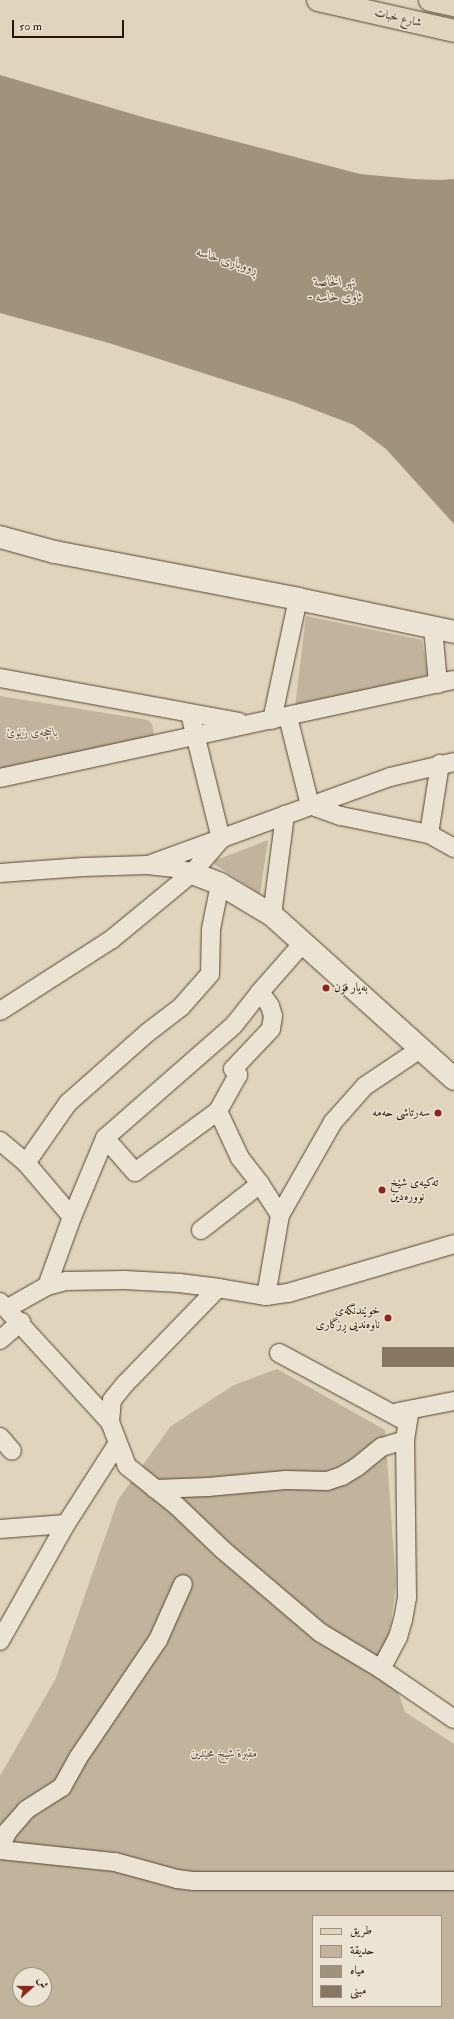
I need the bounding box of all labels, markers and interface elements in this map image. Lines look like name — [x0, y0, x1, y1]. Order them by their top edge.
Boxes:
street label: شارع خبات — [373, 6, 423, 30]
scale bar — [14, 12, 126, 38]
text: 50 m — [19, 19, 42, 34]
water label: ڕووباری خاسە — [195, 244, 259, 278]
water label: نهر الخاصة - ئاوی خاسە — [308, 275, 362, 306]
park label: باخچەی زێوێ — [6, 726, 58, 740]
place label: بەیار فۆن — [334, 981, 368, 995]
marker: بەیار فۆن — [321, 983, 331, 993]
place label: سەرتاشی حەمە — [372, 1106, 430, 1120]
marker: سەرتاشی حەمە — [433, 1108, 443, 1118]
place label: تەکیەی شێخ نوورەدین — [390, 1176, 438, 1204]
marker: تەکیەی شێخ نوورەدین — [377, 1185, 387, 1195]
place label: خوێندنگەی ناوەندیی ڕزگاری — [316, 1304, 380, 1332]
marker: خوێندنگەی ناوەندیی ڕزگاری — [383, 1313, 393, 1323]
park label: مقبرة شيخ محێدین — [190, 1747, 258, 1761]
legend — [312, 1915, 442, 2007]
text: طريق — [350, 1923, 372, 1938]
text: حديقة — [350, 1943, 374, 1958]
text: مياه — [350, 1963, 365, 1978]
north arrow — [12, 1967, 52, 2007]
text: ش — [35, 1975, 51, 1990]
text: مبنى — [350, 1983, 366, 1998]

